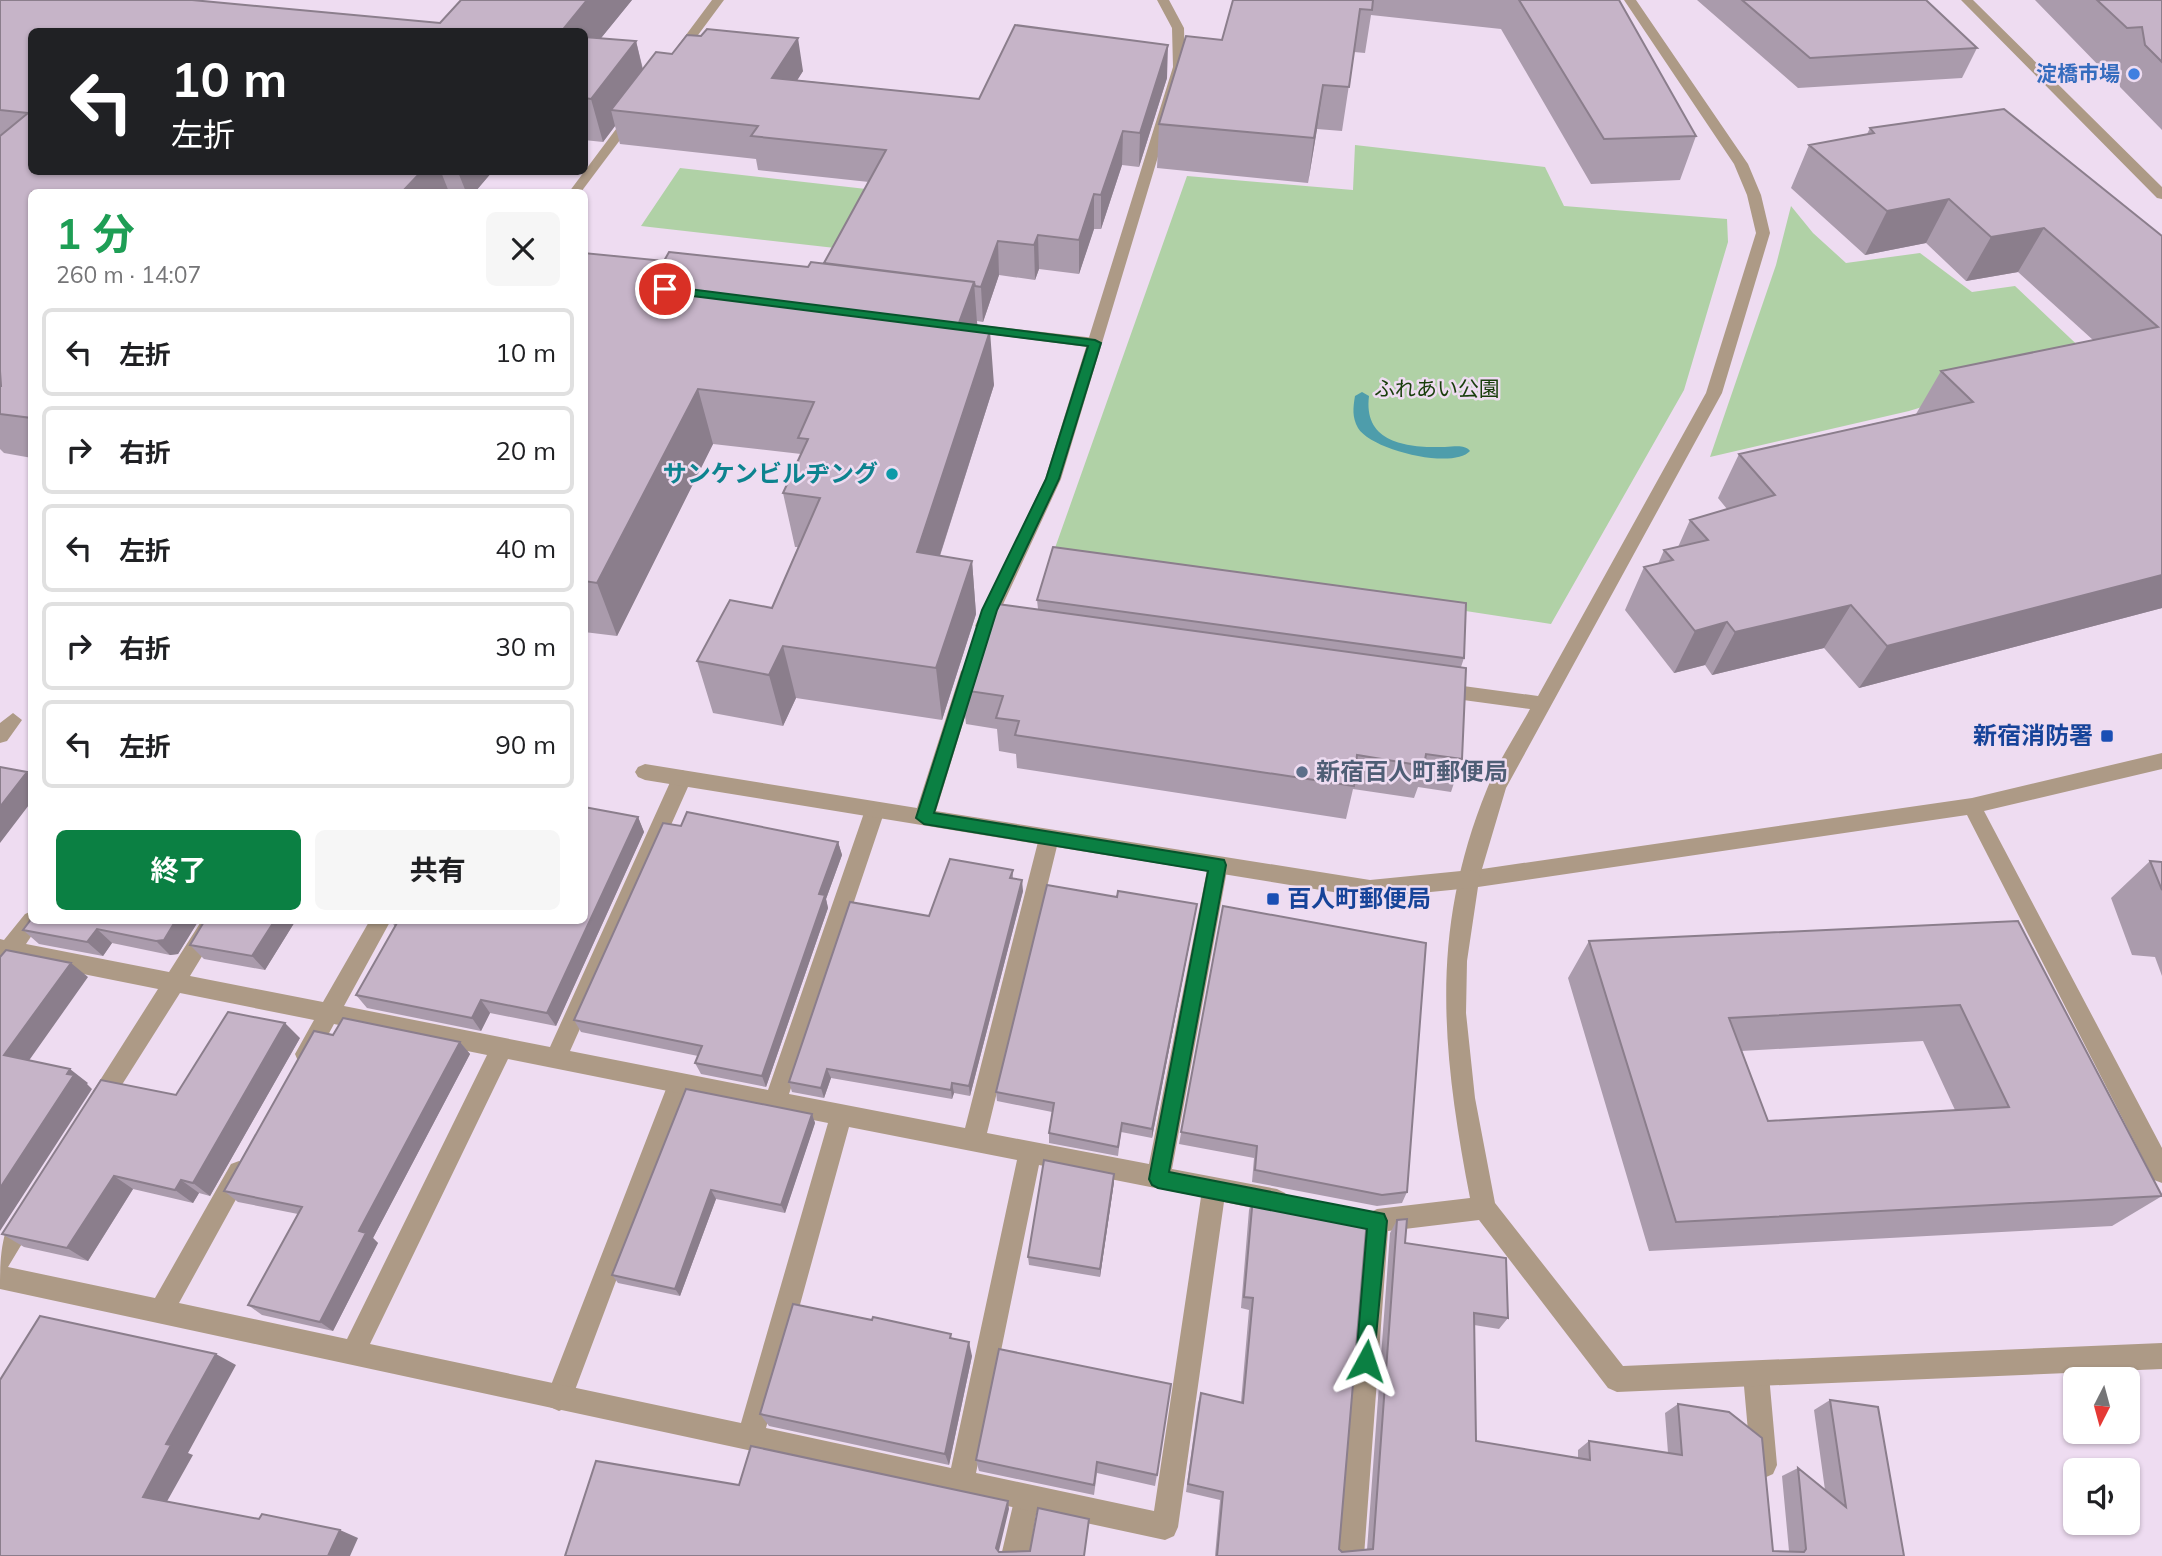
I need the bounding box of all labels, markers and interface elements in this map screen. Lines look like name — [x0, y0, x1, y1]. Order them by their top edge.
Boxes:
text: 10 m — [171, 48, 287, 109]
icon: left — [56, 56, 147, 147]
place label: 淀橋市場 — [2036, 60, 2120, 86]
marker: 淀橋市場 — [2126, 66, 2142, 82]
text: 左折 — [171, 114, 235, 154]
text: 1 分 — [56, 207, 135, 260]
button: close — [486, 212, 560, 286]
pin — [635, 259, 695, 319]
text: 260 m · 14:07 — [56, 260, 201, 289]
icon: arrive — [646, 270, 684, 308]
icon: left — [60, 333, 98, 371]
text: 10 m — [495, 336, 556, 369]
text: 左折 — [119, 338, 171, 371]
park label: ふれあい公園 — [1374, 375, 1500, 401]
icon: right — [60, 431, 98, 469]
text: 20 m — [495, 434, 556, 467]
text: 右折 — [119, 436, 171, 469]
place label: サンケンビルヂング — [663, 458, 878, 488]
marker: サンケンビルヂング — [884, 466, 900, 482]
icon: left — [60, 529, 98, 567]
text: 40 m — [495, 532, 556, 565]
text: 左折 — [119, 534, 171, 567]
icon: right — [60, 627, 98, 665]
text: 30 m — [495, 630, 556, 663]
text: 右折 — [119, 632, 171, 665]
place label: 新宿消防署 — [1973, 720, 2093, 750]
icon: left — [60, 725, 98, 763]
text: 90 m — [495, 728, 556, 761]
marker: 新宿消防署 — [2099, 728, 2115, 744]
text: 左折 — [119, 730, 171, 763]
place label: 新宿百人町郵便局 — [1316, 756, 1508, 786]
marker: 新宿百人町郵便局 — [1294, 764, 1310, 780]
button: 終了 — [56, 830, 301, 910]
button: 共有 — [315, 830, 560, 910]
place label: 百人町郵便局 — [1287, 883, 1431, 913]
marker: 百人町郵便局 — [1265, 891, 1281, 907]
position arrow — [1329, 1324, 1403, 1398]
north arrow — [2063, 1367, 2140, 1444]
map controls — [2063, 1367, 2140, 1535]
button: sound — [2063, 1458, 2140, 1535]

